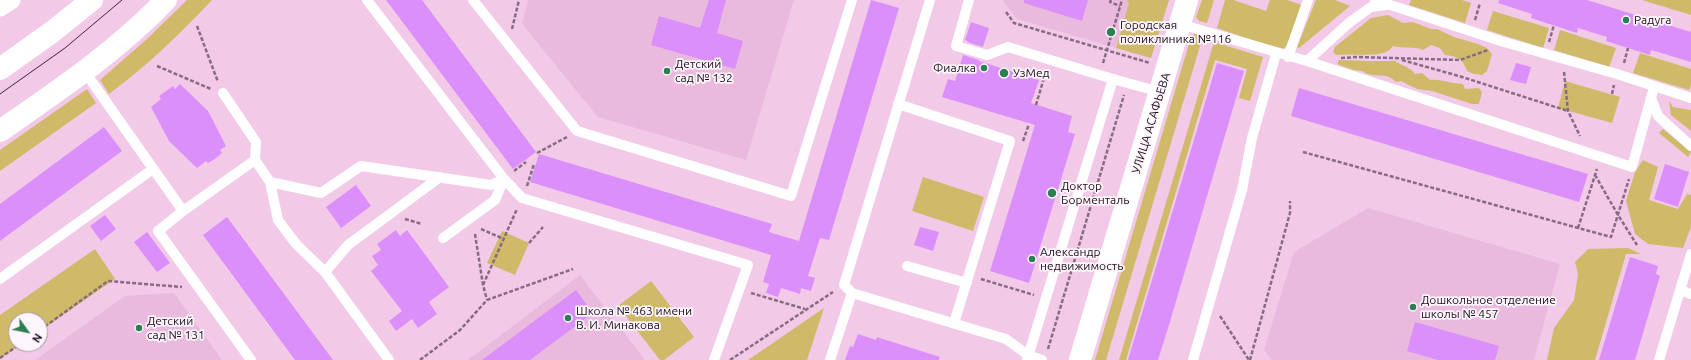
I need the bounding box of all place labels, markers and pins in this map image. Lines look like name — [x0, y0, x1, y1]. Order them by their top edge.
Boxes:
place label: Радуга — [1634, 13, 1671, 27]
marker: Радуга — [1621, 15, 1631, 25]
place label: Городская поликлиника №116 — [1120, 18, 1231, 46]
marker: Городская поликлиника №116 — [1105, 26, 1117, 38]
place label: Детский сад № 132 — [675, 57, 733, 85]
place label: Фиалка — [933, 61, 976, 75]
marker: Фиалка — [979, 63, 989, 73]
marker: Детский сад № 132 — [662, 66, 672, 76]
place label: УзМед — [1013, 66, 1050, 80]
marker: УзМед — [998, 67, 1010, 79]
place label: Доктор Борменталь — [1061, 179, 1130, 207]
marker: Доктор Борменталь — [1046, 187, 1058, 199]
place label: Александр недвижимость — [1040, 245, 1123, 273]
marker: Александр недвижимость — [1027, 254, 1037, 264]
place label: Дошкольное отделение школы № 457 — [1421, 293, 1556, 321]
marker: Дошкольное отделение школы № 457 — [1408, 302, 1418, 312]
place label: Школа № 463 имени В. И. Минакова — [576, 304, 692, 332]
marker: Школа № 463 имени В. И. Минакова — [563, 313, 573, 323]
place label: Детский сад № 131 — [147, 314, 205, 342]
marker: Детский сад № 131 — [134, 323, 144, 333]

